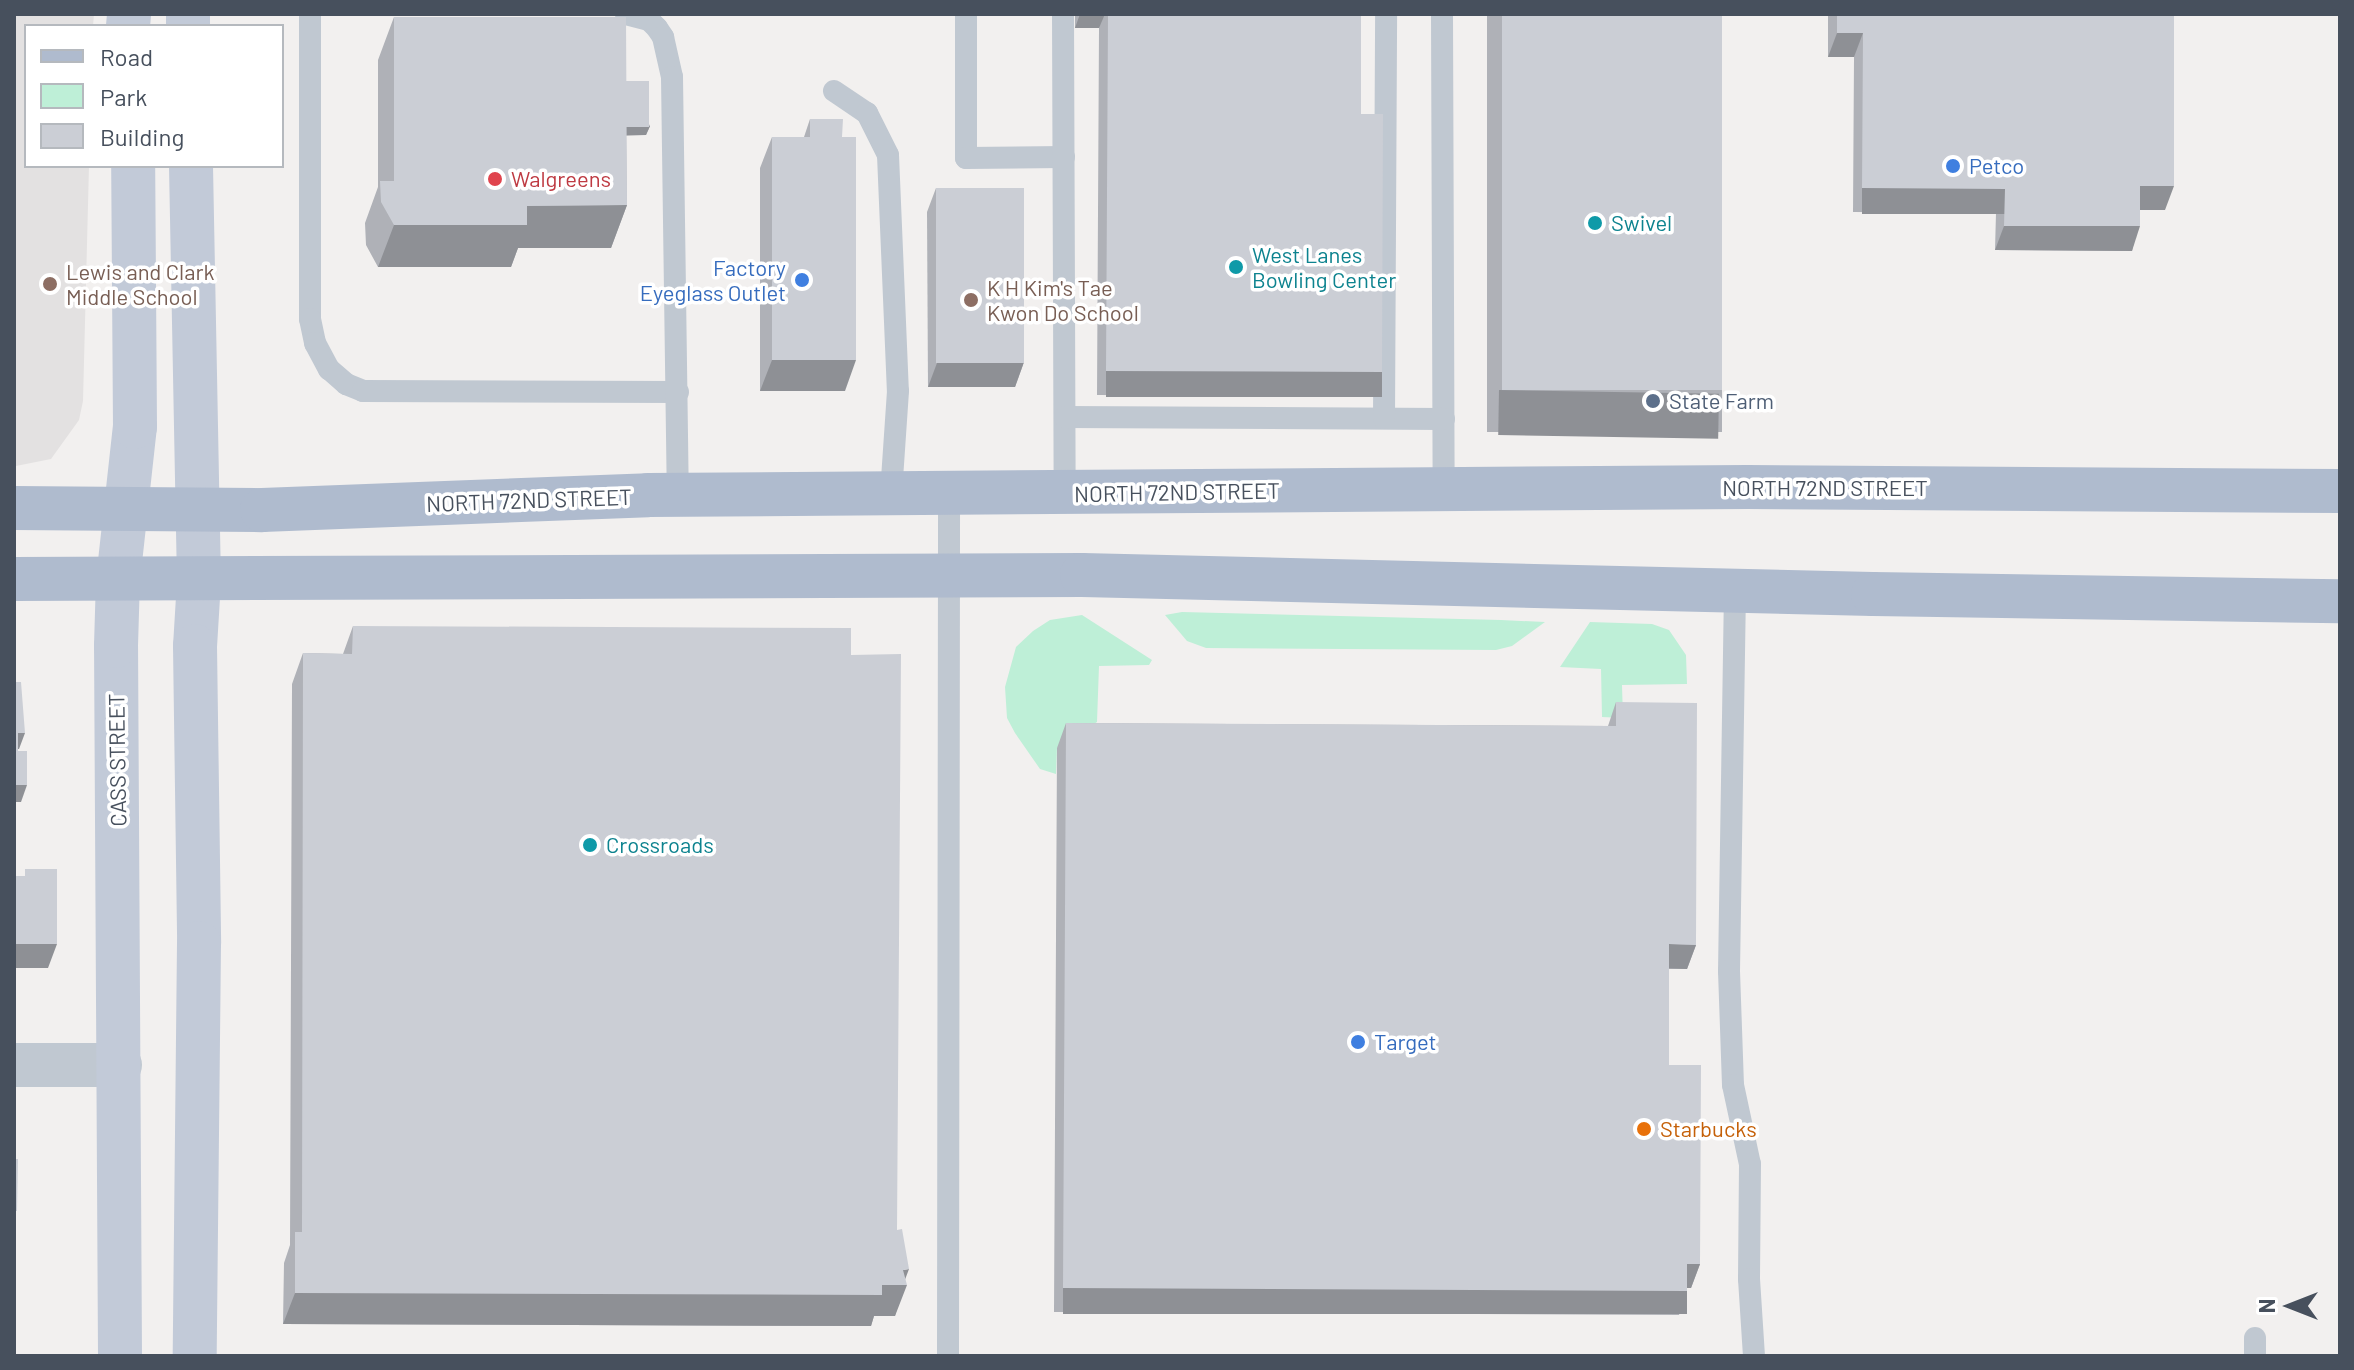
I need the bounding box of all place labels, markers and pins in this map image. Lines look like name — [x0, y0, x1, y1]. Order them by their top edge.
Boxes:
place label: Petco — [1969, 153, 2024, 179]
marker: Petco — [1944, 157, 1962, 175]
place label: Walgreens — [511, 166, 611, 192]
marker: Walgreens — [486, 170, 504, 188]
place label: Swivel — [1611, 210, 1672, 236]
marker: Swivel — [1586, 214, 1604, 232]
place label: West Lanes Bowling Center — [1252, 241, 1396, 292]
place label: Factory Eyeglass Outlet — [640, 254, 786, 306]
place label: Lewis and Clark Middle School — [66, 258, 214, 310]
marker: West Lanes Bowling Center — [1227, 258, 1245, 276]
marker: Factory Eyeglass Outlet — [793, 271, 811, 289]
place label: K H Kim's Tae Kwon Do School — [987, 274, 1139, 326]
marker: Lewis and Clark Middle School — [41, 275, 59, 293]
marker: K H Kim's Tae Kwon Do School — [962, 291, 980, 309]
place label: State Farm — [1669, 388, 1774, 414]
marker: State Farm — [1644, 392, 1662, 410]
place label: Crossroads — [606, 832, 714, 858]
marker: Crossroads — [581, 836, 599, 854]
place label: Target — [1374, 1029, 1437, 1055]
marker: Target — [1349, 1033, 1367, 1051]
place label: Starbucks — [1660, 1116, 1757, 1142]
marker: Starbucks — [1635, 1120, 1653, 1138]

